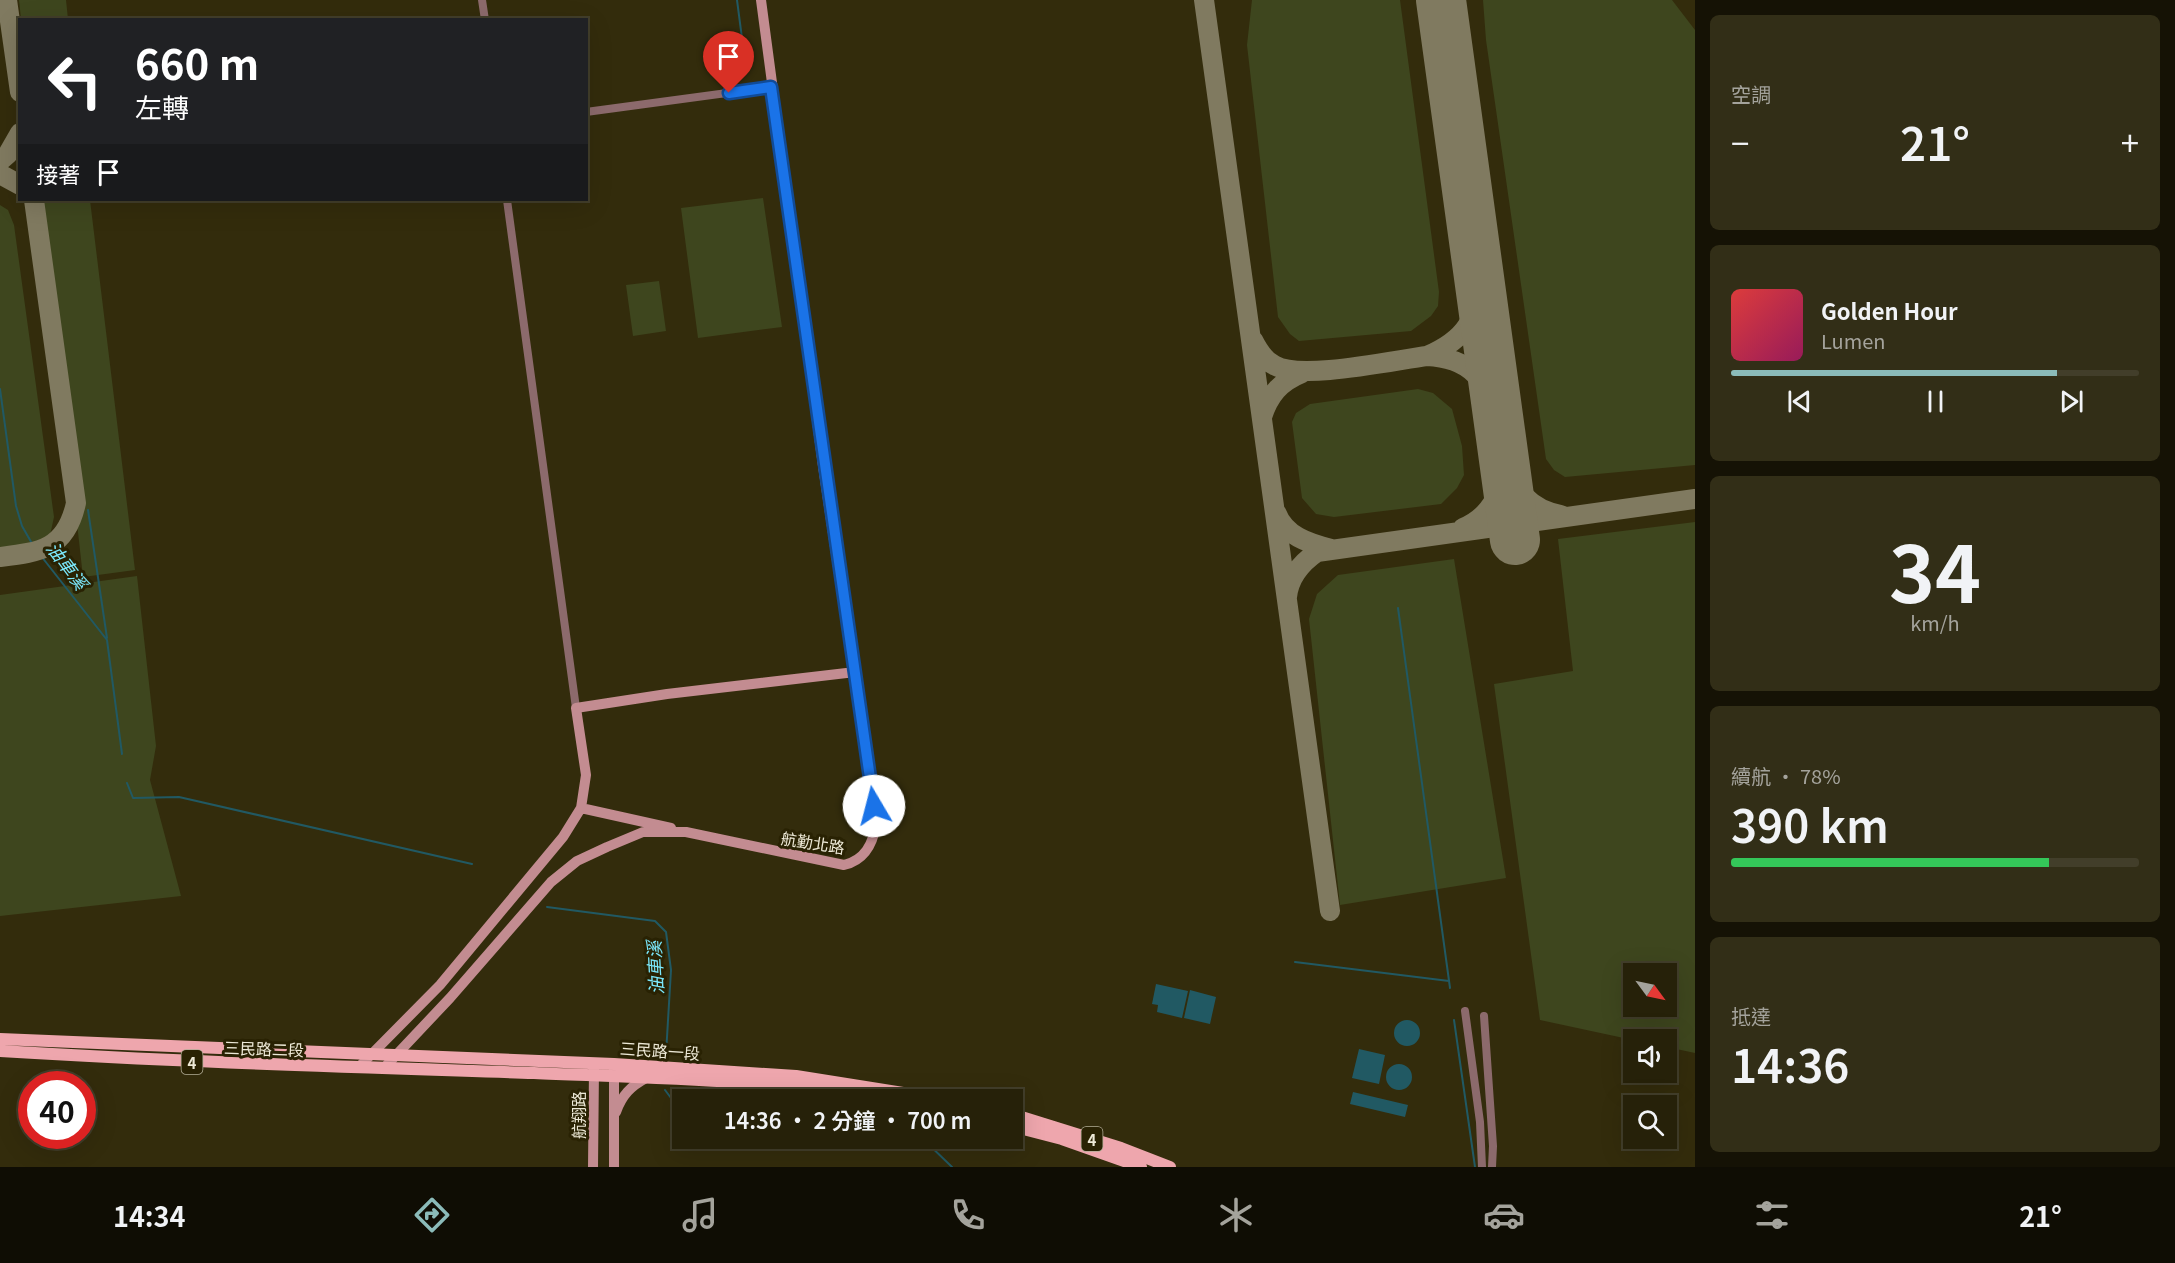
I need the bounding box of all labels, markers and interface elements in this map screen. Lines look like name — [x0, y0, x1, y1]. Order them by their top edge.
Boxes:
text: 660 m — [135, 31, 259, 92]
pin — [703, 31, 754, 93]
icon: arrive — [712, 40, 745, 73]
icon: left — [36, 42, 114, 120]
text: 空調 — [1731, 79, 1771, 108]
text: 左轉 — [135, 87, 189, 126]
text: 21° — [1900, 109, 1970, 174]
text: − — [1731, 118, 1749, 166]
text: + — [2121, 118, 2139, 166]
icon: arrive — [92, 156, 125, 189]
text: 接著 — [36, 157, 80, 189]
text: Golden Hour — [1821, 294, 1958, 326]
text: Lumen — [1821, 326, 1886, 355]
icon: previous — [1783, 385, 1816, 418]
icon: pause — [1919, 385, 1952, 418]
icon: next — [2055, 385, 2088, 418]
text: 34 — [1889, 513, 1981, 625]
water label: 油車溪 — [41, 536, 96, 597]
text: km/h — [1910, 608, 1960, 637]
text: 續航 · 78% — [1731, 761, 1841, 790]
position arrow — [842, 774, 906, 838]
text: 390 km — [1731, 791, 1889, 856]
street label: 航勤北路 — [780, 825, 846, 859]
water label: 油車溪 — [639, 937, 668, 996]
north arrow — [1623, 963, 1677, 1017]
map controls — [1623, 963, 1677, 1149]
text: 抵達 — [1731, 1001, 1771, 1030]
button: sound — [1623, 1029, 1677, 1083]
text: 14:36 — [1731, 1031, 1849, 1096]
street label: 三民路二段 — [224, 1035, 304, 1061]
street label: 三民路一段 — [619, 1035, 701, 1065]
road number: 4 — [182, 1050, 202, 1074]
speed limit sign: 40 — [18, 1071, 96, 1149]
street label: 航翔路 — [566, 1091, 590, 1139]
button: search — [1623, 1095, 1677, 1149]
text: 14:36 · 2 分鐘 · 700 m — [724, 1103, 971, 1135]
road number: 4 — [1082, 1127, 1102, 1151]
icon: directions — [411, 1194, 453, 1236]
icon: music — [679, 1194, 721, 1236]
icon: phone — [947, 1194, 989, 1236]
icon: climate — [1215, 1194, 1257, 1236]
icon: car — [1483, 1194, 1525, 1236]
icon: filters — [1751, 1194, 1793, 1236]
text: 14:34 — [113, 1196, 185, 1235]
text: 21° — [2019, 1196, 2062, 1235]

